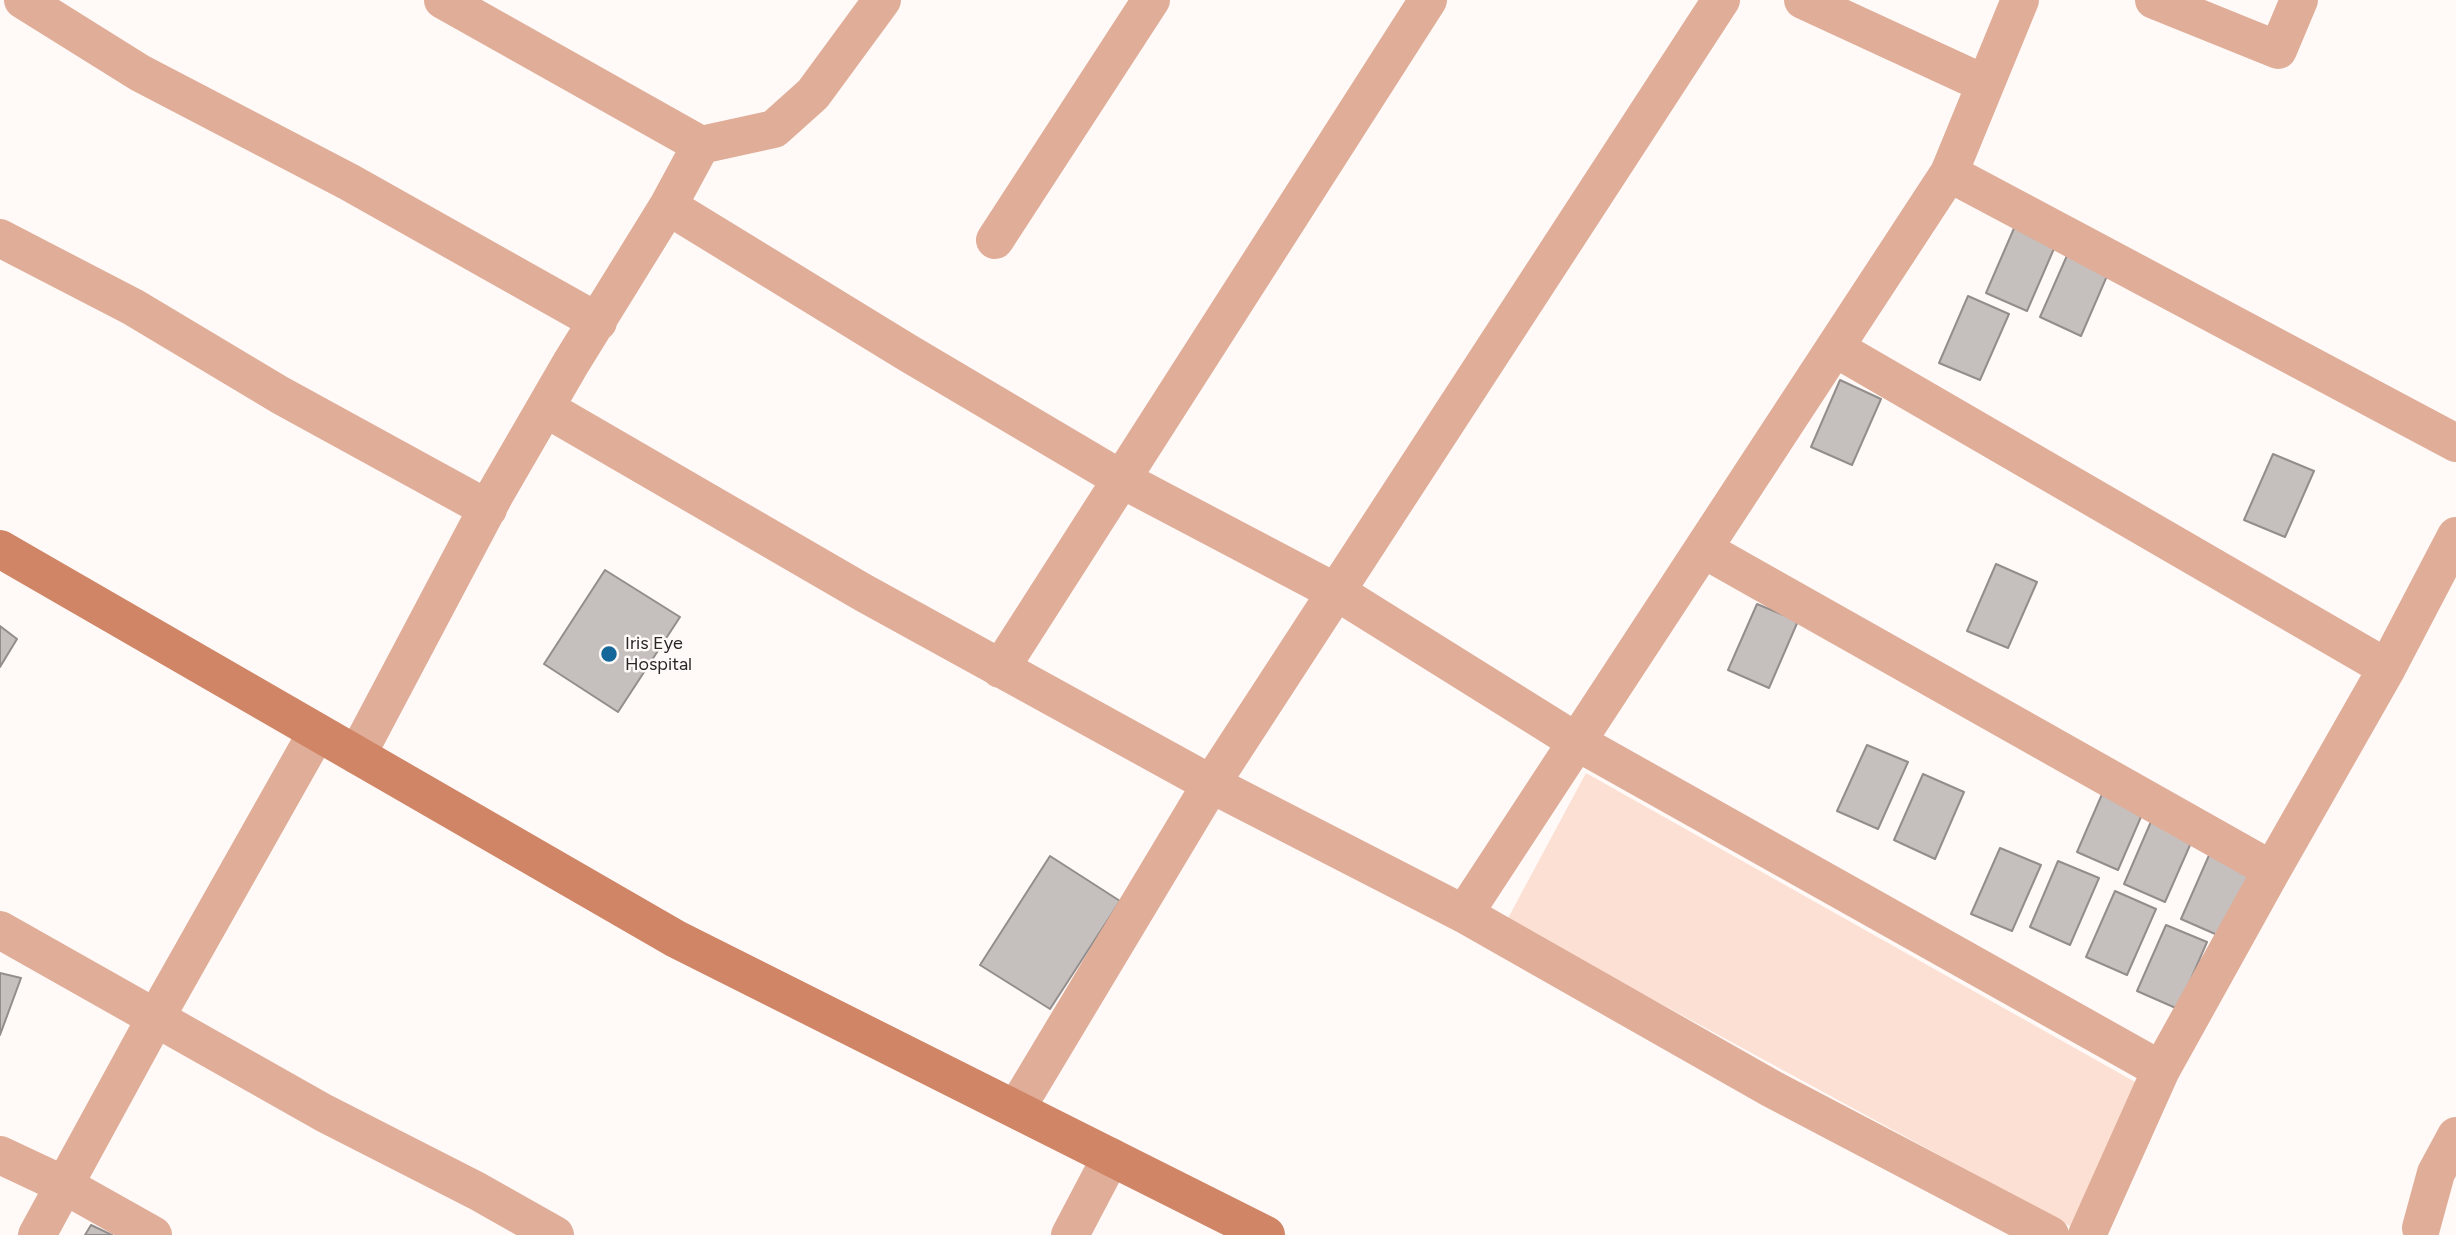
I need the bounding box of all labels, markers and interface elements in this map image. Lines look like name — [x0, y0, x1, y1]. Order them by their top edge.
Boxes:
place label: Iris Eye Hospital — [625, 633, 692, 676]
marker: Iris Eye Hospital — [599, 644, 619, 664]

